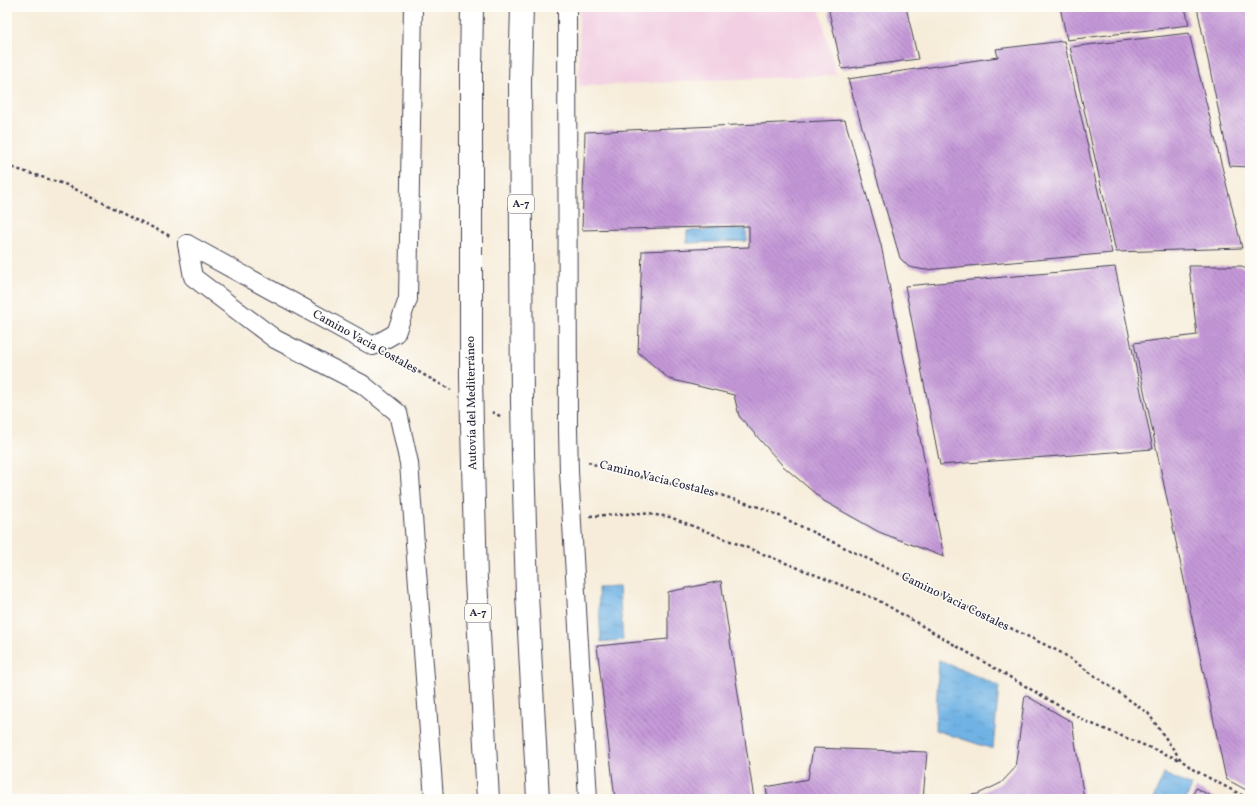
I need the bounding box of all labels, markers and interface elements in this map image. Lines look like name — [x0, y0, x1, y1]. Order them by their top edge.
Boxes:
road number: A-7 — [508, 195, 534, 213]
street label: Camino Vacia Costales — [309, 306, 421, 378]
street label: Autovía del Mediterráneo — [463, 336, 481, 470]
street label: Camino Vacia Costales — [598, 457, 716, 501]
street label: Camino Vacia Costales — [898, 569, 1012, 635]
road number: A-7 — [465, 604, 491, 622]

